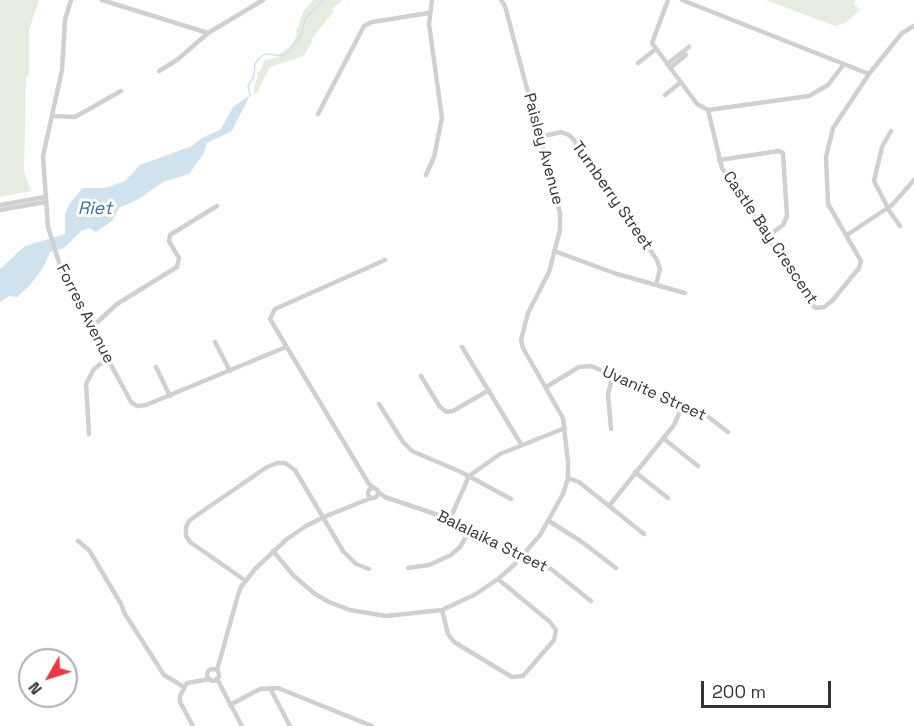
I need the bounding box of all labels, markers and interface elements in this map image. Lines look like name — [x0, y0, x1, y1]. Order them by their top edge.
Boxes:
street label: Paisley Avenue — [519, 91, 567, 207]
street label: Turnberry Street — [567, 138, 657, 254]
street label: Castle Bay Crescent — [718, 168, 822, 308]
water label: Riet — [78, 198, 112, 220]
street label: Forres Avenue — [52, 261, 118, 367]
street label: Uvanite Street — [599, 363, 709, 425]
street label: Balalaika Street — [434, 507, 550, 577]
north arrow — [18, 648, 78, 708]
scale bar — [704, 669, 834, 707]
text: N — [24, 678, 47, 699]
text: 200 m — [712, 680, 766, 703]

